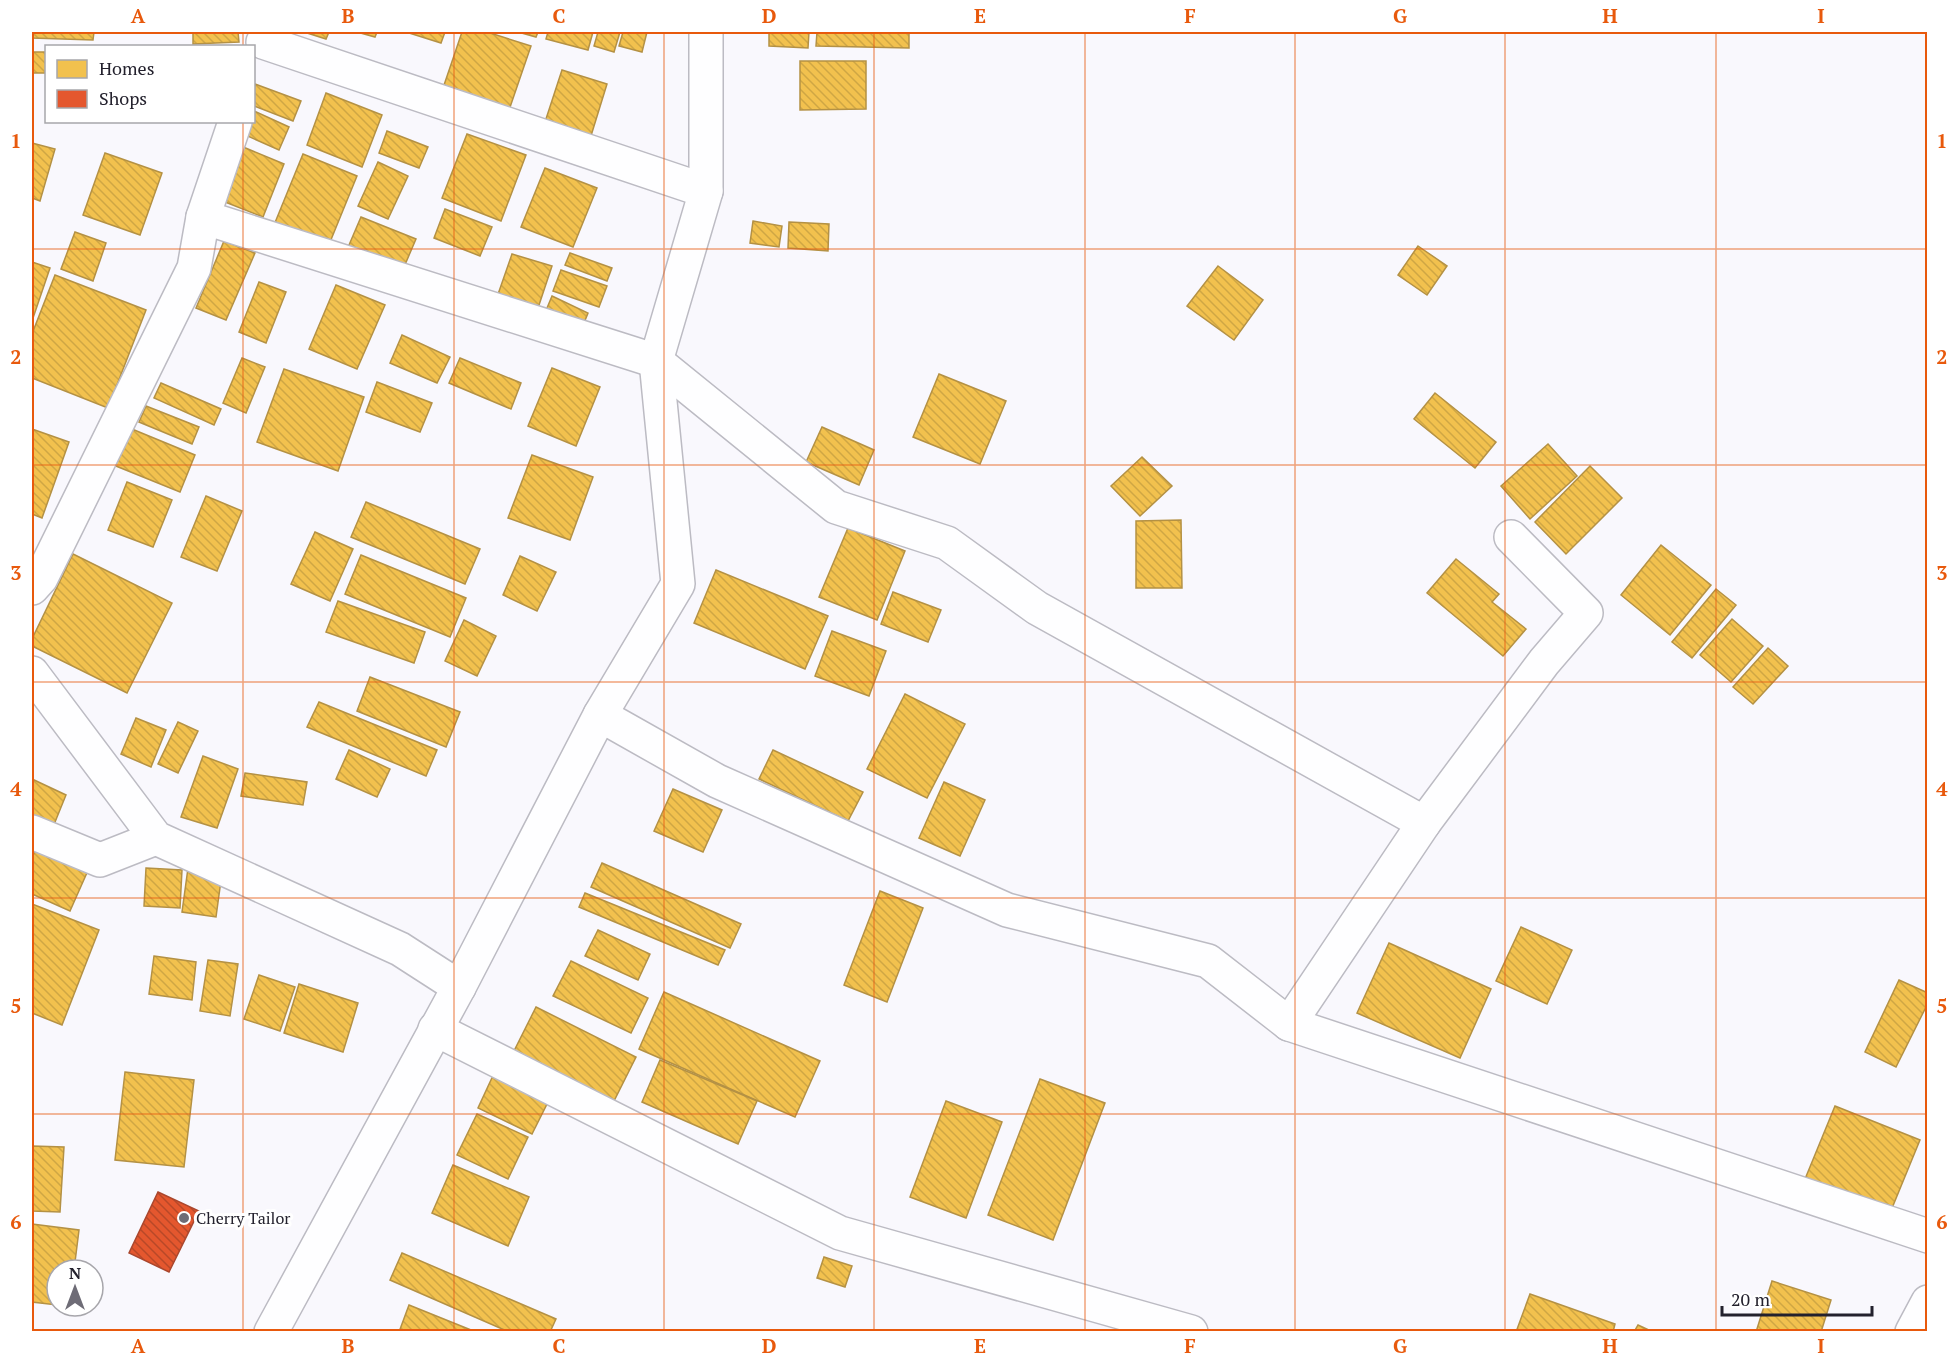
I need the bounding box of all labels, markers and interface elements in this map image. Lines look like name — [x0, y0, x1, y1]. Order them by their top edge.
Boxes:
text: A — [131, 2, 146, 29]
text: B — [342, 2, 355, 29]
text: C — [552, 2, 566, 29]
text: D — [762, 2, 776, 29]
text: E — [974, 2, 986, 29]
text: F — [1184, 2, 1196, 29]
text: G — [1393, 2, 1407, 29]
text: H — [1602, 2, 1618, 29]
text: I — [1817, 2, 1825, 29]
legend — [45, 45, 255, 123]
text: Homes — [99, 56, 154, 80]
text: Shops — [99, 86, 147, 110]
text: 1 — [10, 127, 22, 154]
text: 1 — [1936, 127, 1948, 154]
text: 2 — [10, 343, 22, 370]
text: 2 — [1936, 343, 1948, 370]
text: 3 — [10, 559, 22, 586]
text: 3 — [1936, 559, 1948, 586]
text: 4 — [10, 775, 22, 802]
text: 4 — [1936, 775, 1948, 802]
text: 5 — [10, 992, 22, 1019]
text: 5 — [1936, 992, 1948, 1019]
place label: Cherry Tailor — [196, 1207, 291, 1229]
text: 6 — [10, 1208, 22, 1235]
text: 6 — [1936, 1208, 1948, 1235]
marker: Cherry Tailor — [177, 1211, 191, 1225]
north arrow — [45, 1258, 105, 1318]
text: N — [69, 1262, 81, 1284]
scale bar — [1722, 1279, 1872, 1317]
text: 20 m — [1731, 1287, 1771, 1311]
text: A — [131, 1332, 146, 1359]
text: B — [342, 1332, 355, 1359]
text: C — [552, 1332, 566, 1359]
text: D — [762, 1332, 776, 1359]
text: E — [974, 1332, 986, 1359]
text: F — [1184, 1332, 1196, 1359]
text: G — [1393, 1332, 1407, 1359]
text: H — [1602, 1332, 1618, 1359]
text: I — [1817, 1332, 1825, 1359]

